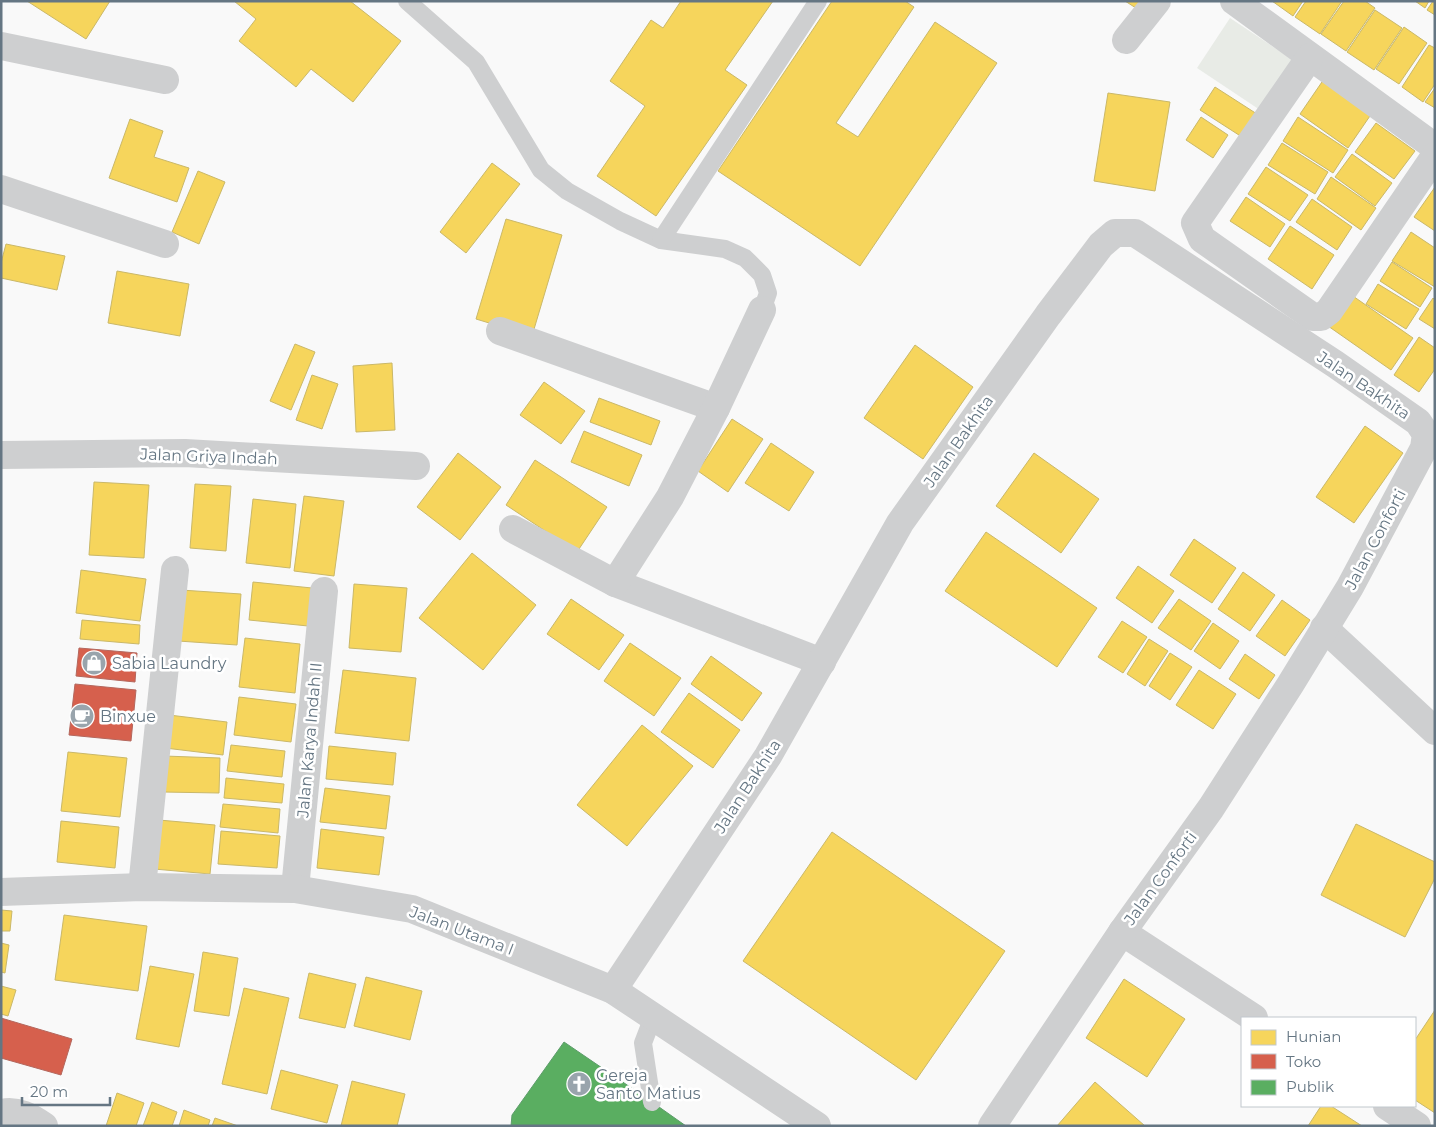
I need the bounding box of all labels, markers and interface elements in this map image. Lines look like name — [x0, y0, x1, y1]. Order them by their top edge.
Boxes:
street label: Jalan Bakhita — [1313, 347, 1414, 423]
street label: Jalan Bakhita — [919, 392, 997, 492]
street label: Jalan Griya Indah — [139, 445, 278, 468]
street label: Jalan Conforti — [1341, 486, 1410, 593]
shop icon: Sabia Laundry — [81, 650, 107, 676]
place label: Sabia Laundry — [112, 654, 227, 673]
street label: Jalan Karya Indah II — [293, 662, 326, 819]
cafe icon: Binxue — [69, 703, 95, 729]
place label: Binxue — [100, 707, 156, 726]
street label: Jalan Bakhita — [710, 736, 785, 838]
street label: Jalan Conforti — [1120, 828, 1201, 930]
street label: Jalan Utama I — [406, 902, 517, 959]
legend — [1241, 1017, 1416, 1107]
text: Hunian — [1286, 1027, 1341, 1046]
text: Toko — [1286, 1052, 1321, 1071]
place label: Gereja Santo Matius — [596, 1066, 701, 1103]
church icon: Gereja Santo Matius — [566, 1071, 592, 1097]
scale bar — [22, 1074, 110, 1106]
text: Publik — [1286, 1077, 1334, 1096]
text: 20 m — [30, 1082, 68, 1101]

